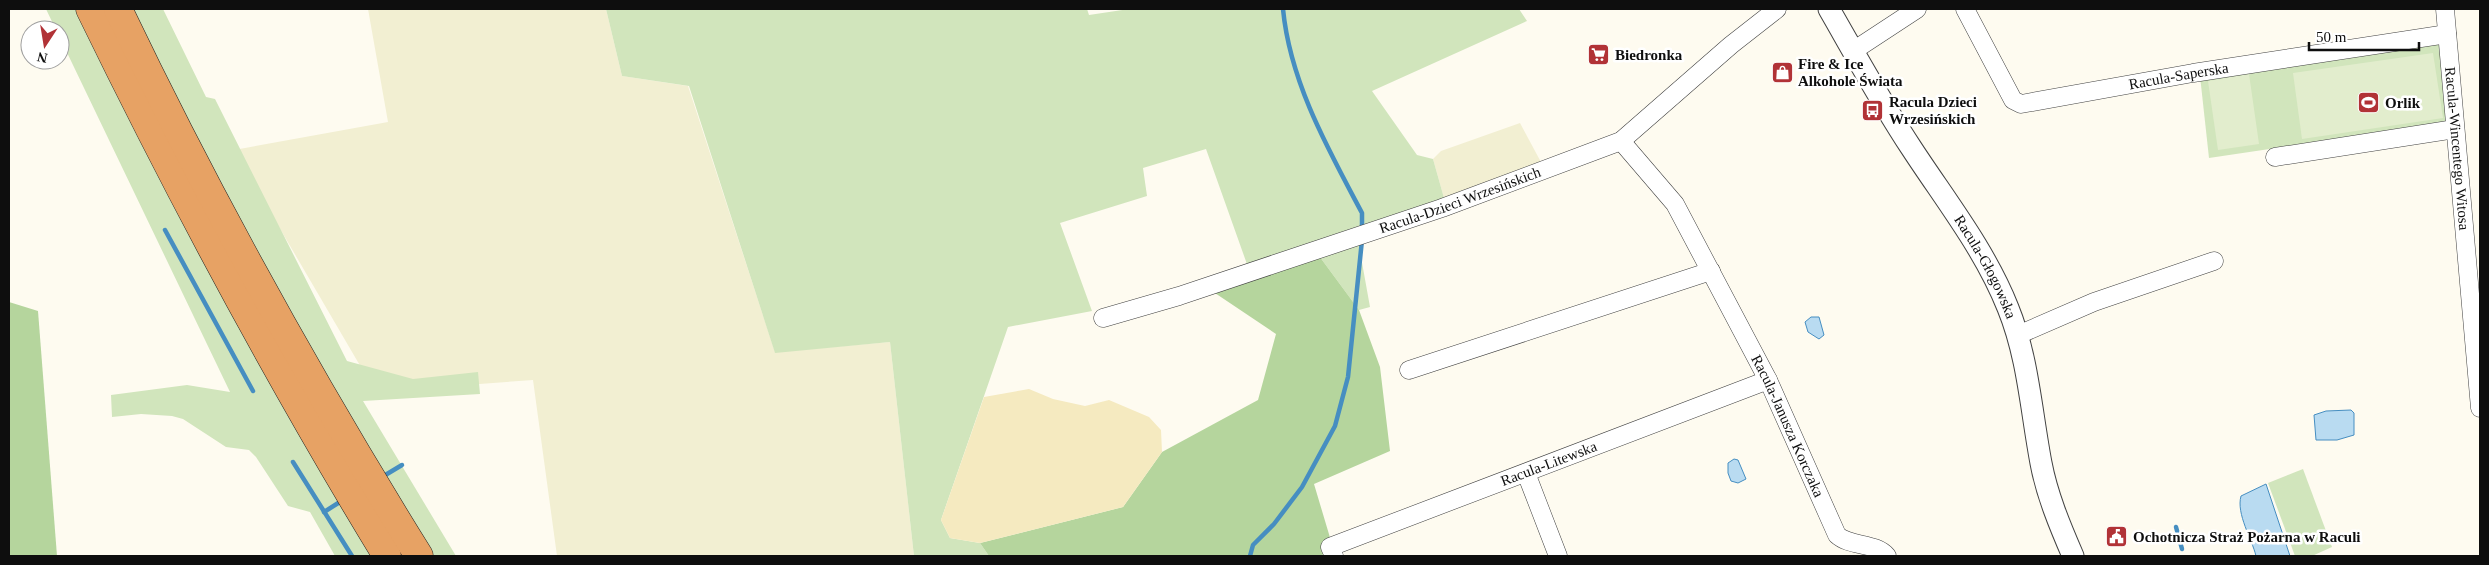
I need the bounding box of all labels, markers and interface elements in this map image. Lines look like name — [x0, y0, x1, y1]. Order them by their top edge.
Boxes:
north arrow — [20, 20, 70, 70]
scale bar — [2309, 20, 2419, 52]
text: 50 m — [2316, 29, 2347, 45]
supermarket icon: Biedronka — [1587, 43, 1611, 67]
place label: Biedronka — [1615, 47, 1683, 63]
text: N — [36, 49, 49, 66]
place label: Fire & Ice Alkohole Świata — [1798, 56, 1903, 89]
street label: Racula-Saperska — [2128, 60, 2230, 92]
shop icon: Fire & Ice Alkohole Świata — [1770, 61, 1794, 85]
street label: Racula-Wincentego Witosa — [2442, 66, 2472, 231]
sports icon: Orlik — [2357, 91, 2381, 115]
place label: Racula Dzieci Wrzesińskich — [1889, 94, 1977, 127]
place label: Orlik — [2385, 95, 2421, 111]
bus stop icon: Racula Dzieci Wrzesińskich — [1861, 99, 1885, 123]
street label: Racula-Dzieci Wrzesińskich — [1377, 164, 1543, 236]
street label: Racula-Głogowska — [1951, 212, 2019, 321]
street label: Racula-Janusza Korczaka — [1748, 352, 1827, 500]
street label: Racula-Litewska — [1498, 438, 1599, 489]
public building icon: Ochotnicza Straż Pożarna w Raculi — [2105, 525, 2129, 549]
place label: Ochotnicza Straż Pożarna w Raculi — [2133, 529, 2360, 545]

